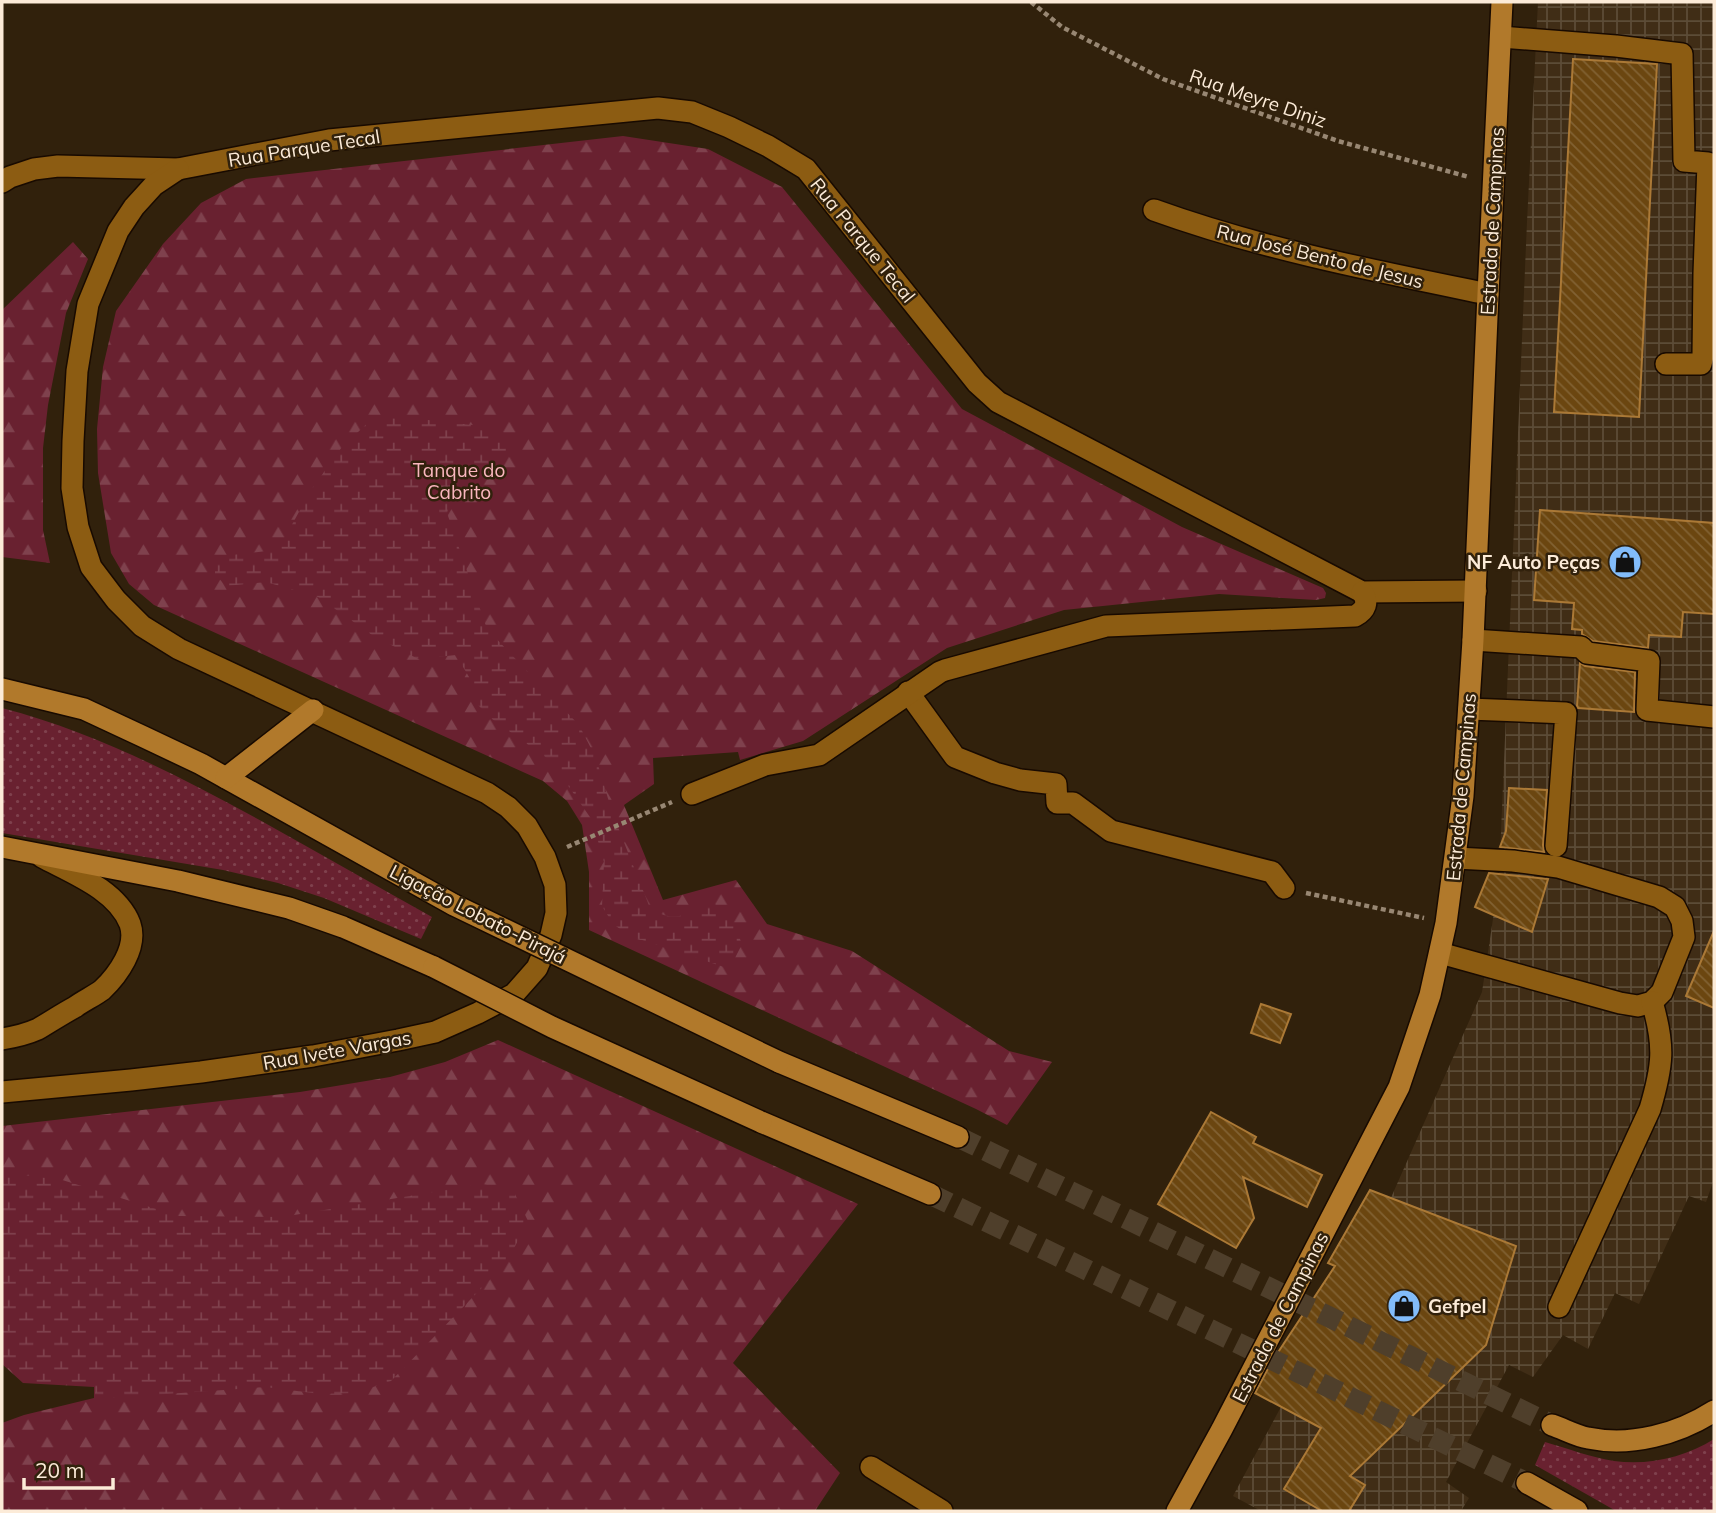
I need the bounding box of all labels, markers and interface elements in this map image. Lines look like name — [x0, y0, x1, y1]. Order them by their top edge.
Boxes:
street label: Rua Meyre Diniz — [1186, 63, 1330, 133]
street label: Rua Parque Tecal — [226, 124, 382, 172]
street label: Estrada de Campinas — [1475, 126, 1509, 316]
street label: Rua Parque Tecal — [805, 173, 921, 307]
street label: Rua José Bento de Jesus — [1214, 219, 1426, 293]
park label: Tanque do Cabrito — [413, 458, 505, 504]
shop icon: NF Auto Peças — [1606, 543, 1644, 581]
place label: NF Auto Peças — [1467, 550, 1600, 574]
street label: Estrada de Campinas — [1441, 692, 1481, 882]
street label: Ligação Lobato-Pirajá — [386, 859, 570, 969]
street label: Rua Ivete Vargas — [261, 1025, 413, 1075]
street label: Estrada de Campinas — [1227, 1228, 1333, 1406]
shop icon: Gefpel — [1385, 1287, 1423, 1325]
place label: Gefpel — [1428, 1294, 1487, 1318]
scale bar — [24, 1446, 114, 1490]
text: 20 m — [35, 1457, 84, 1483]

